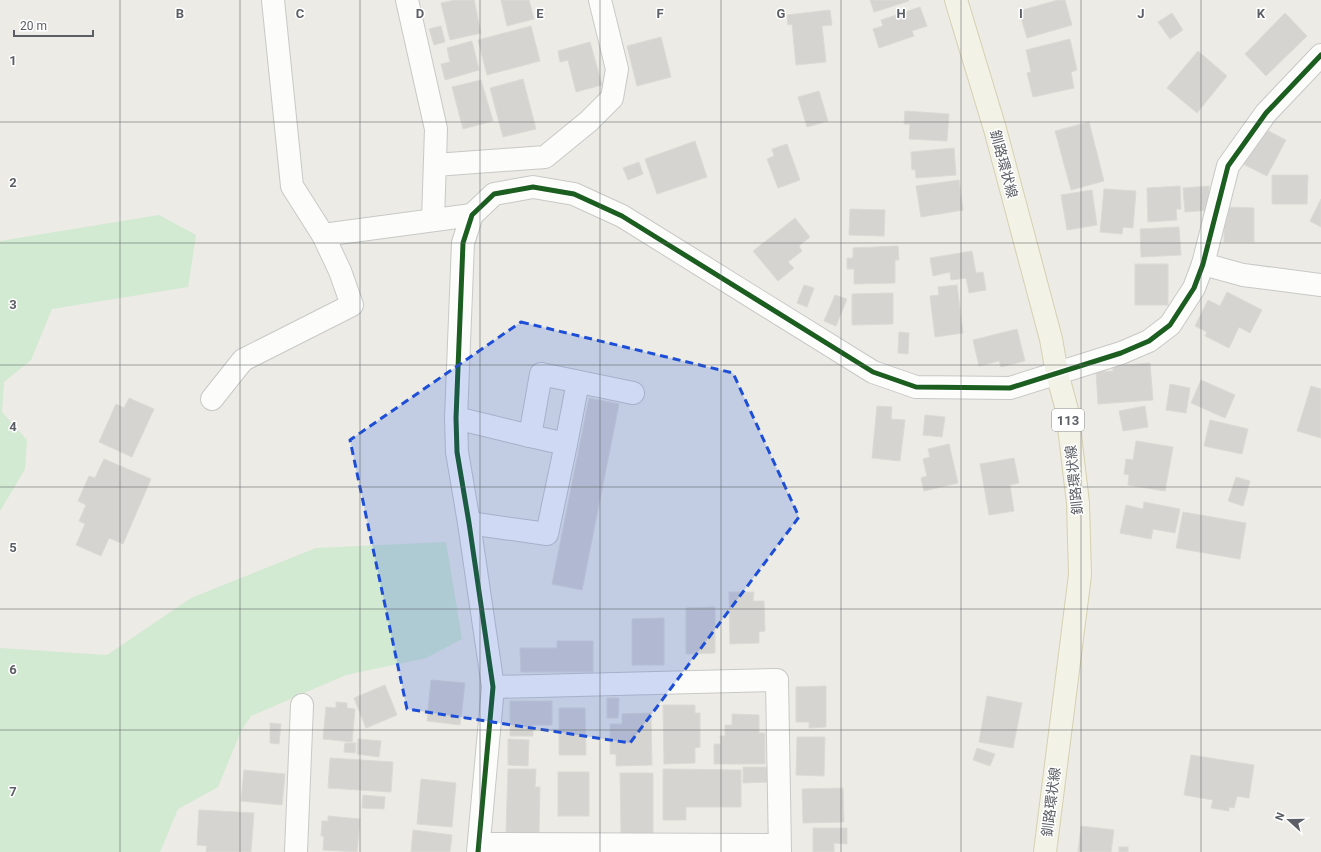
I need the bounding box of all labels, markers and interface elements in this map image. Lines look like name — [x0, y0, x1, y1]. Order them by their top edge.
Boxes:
text: B — [176, 6, 184, 21]
text: C — [296, 6, 305, 21]
text: D — [416, 6, 424, 21]
text: E — [536, 6, 544, 21]
text: F — [656, 6, 664, 21]
text: G — [777, 6, 786, 21]
text: H — [896, 6, 906, 21]
text: I — [1019, 6, 1023, 21]
text: J — [1137, 6, 1145, 21]
text: K — [1257, 6, 1266, 21]
scale bar — [14, 12, 93, 38]
text: 20 m — [20, 19, 47, 33]
text: 1 — [9, 53, 17, 68]
street label: 釧路環状線 — [987, 128, 1021, 200]
text: 2 — [9, 175, 17, 190]
text: 3 — [9, 297, 17, 312]
road number: 113 — [1052, 409, 1084, 431]
text: 4 — [9, 419, 17, 434]
street label: 釧路環状線 — [1062, 444, 1086, 516]
text: 5 — [9, 540, 17, 555]
text: 6 — [9, 662, 17, 677]
street label: 釧路環状線 — [1039, 766, 1063, 838]
text: 7 — [9, 784, 17, 799]
north arrow — [1269, 800, 1309, 840]
text: N — [1273, 810, 1288, 823]

